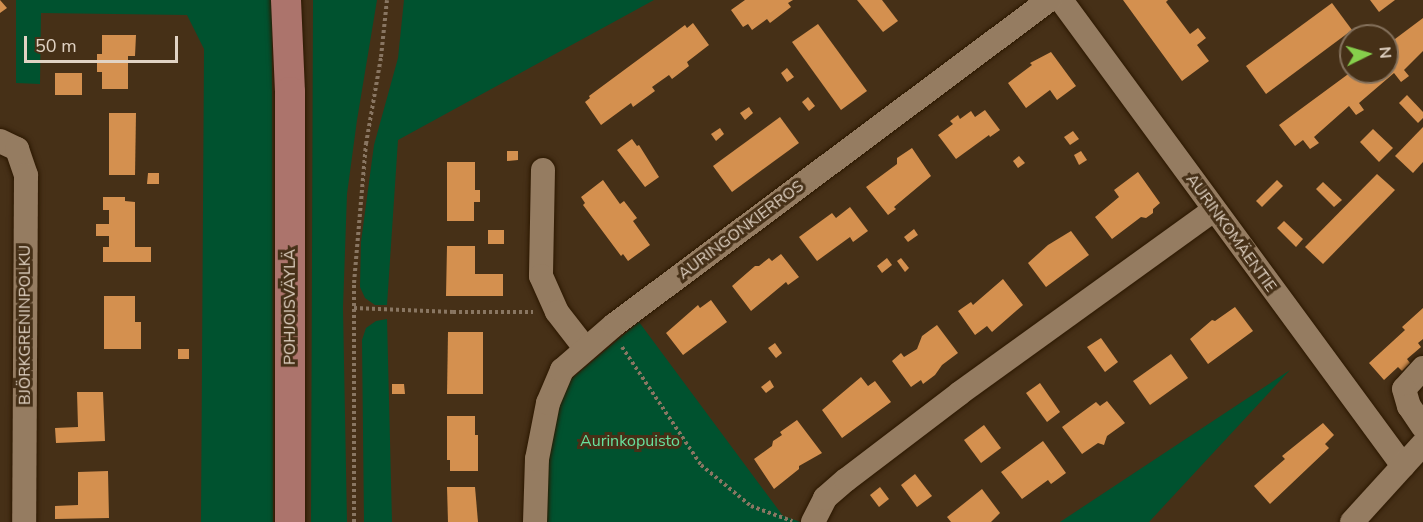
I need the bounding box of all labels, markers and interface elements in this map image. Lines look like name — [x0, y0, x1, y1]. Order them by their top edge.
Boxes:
scale bar — [27, 24, 182, 62]
north arrow — [1339, 24, 1399, 84]
text: 50 m — [35, 34, 77, 58]
text: N — [1373, 46, 1396, 60]
street label: AURINKOMÄENTIE — [1182, 170, 1280, 296]
street label: AURINGONKIERROS — [674, 176, 808, 284]
street label: BJÖRKGRENINPOLKU — [15, 245, 35, 405]
street label: POHJOISVÄYLÄ — [280, 249, 300, 365]
park label: Aurinkopuisto — [580, 431, 680, 451]

